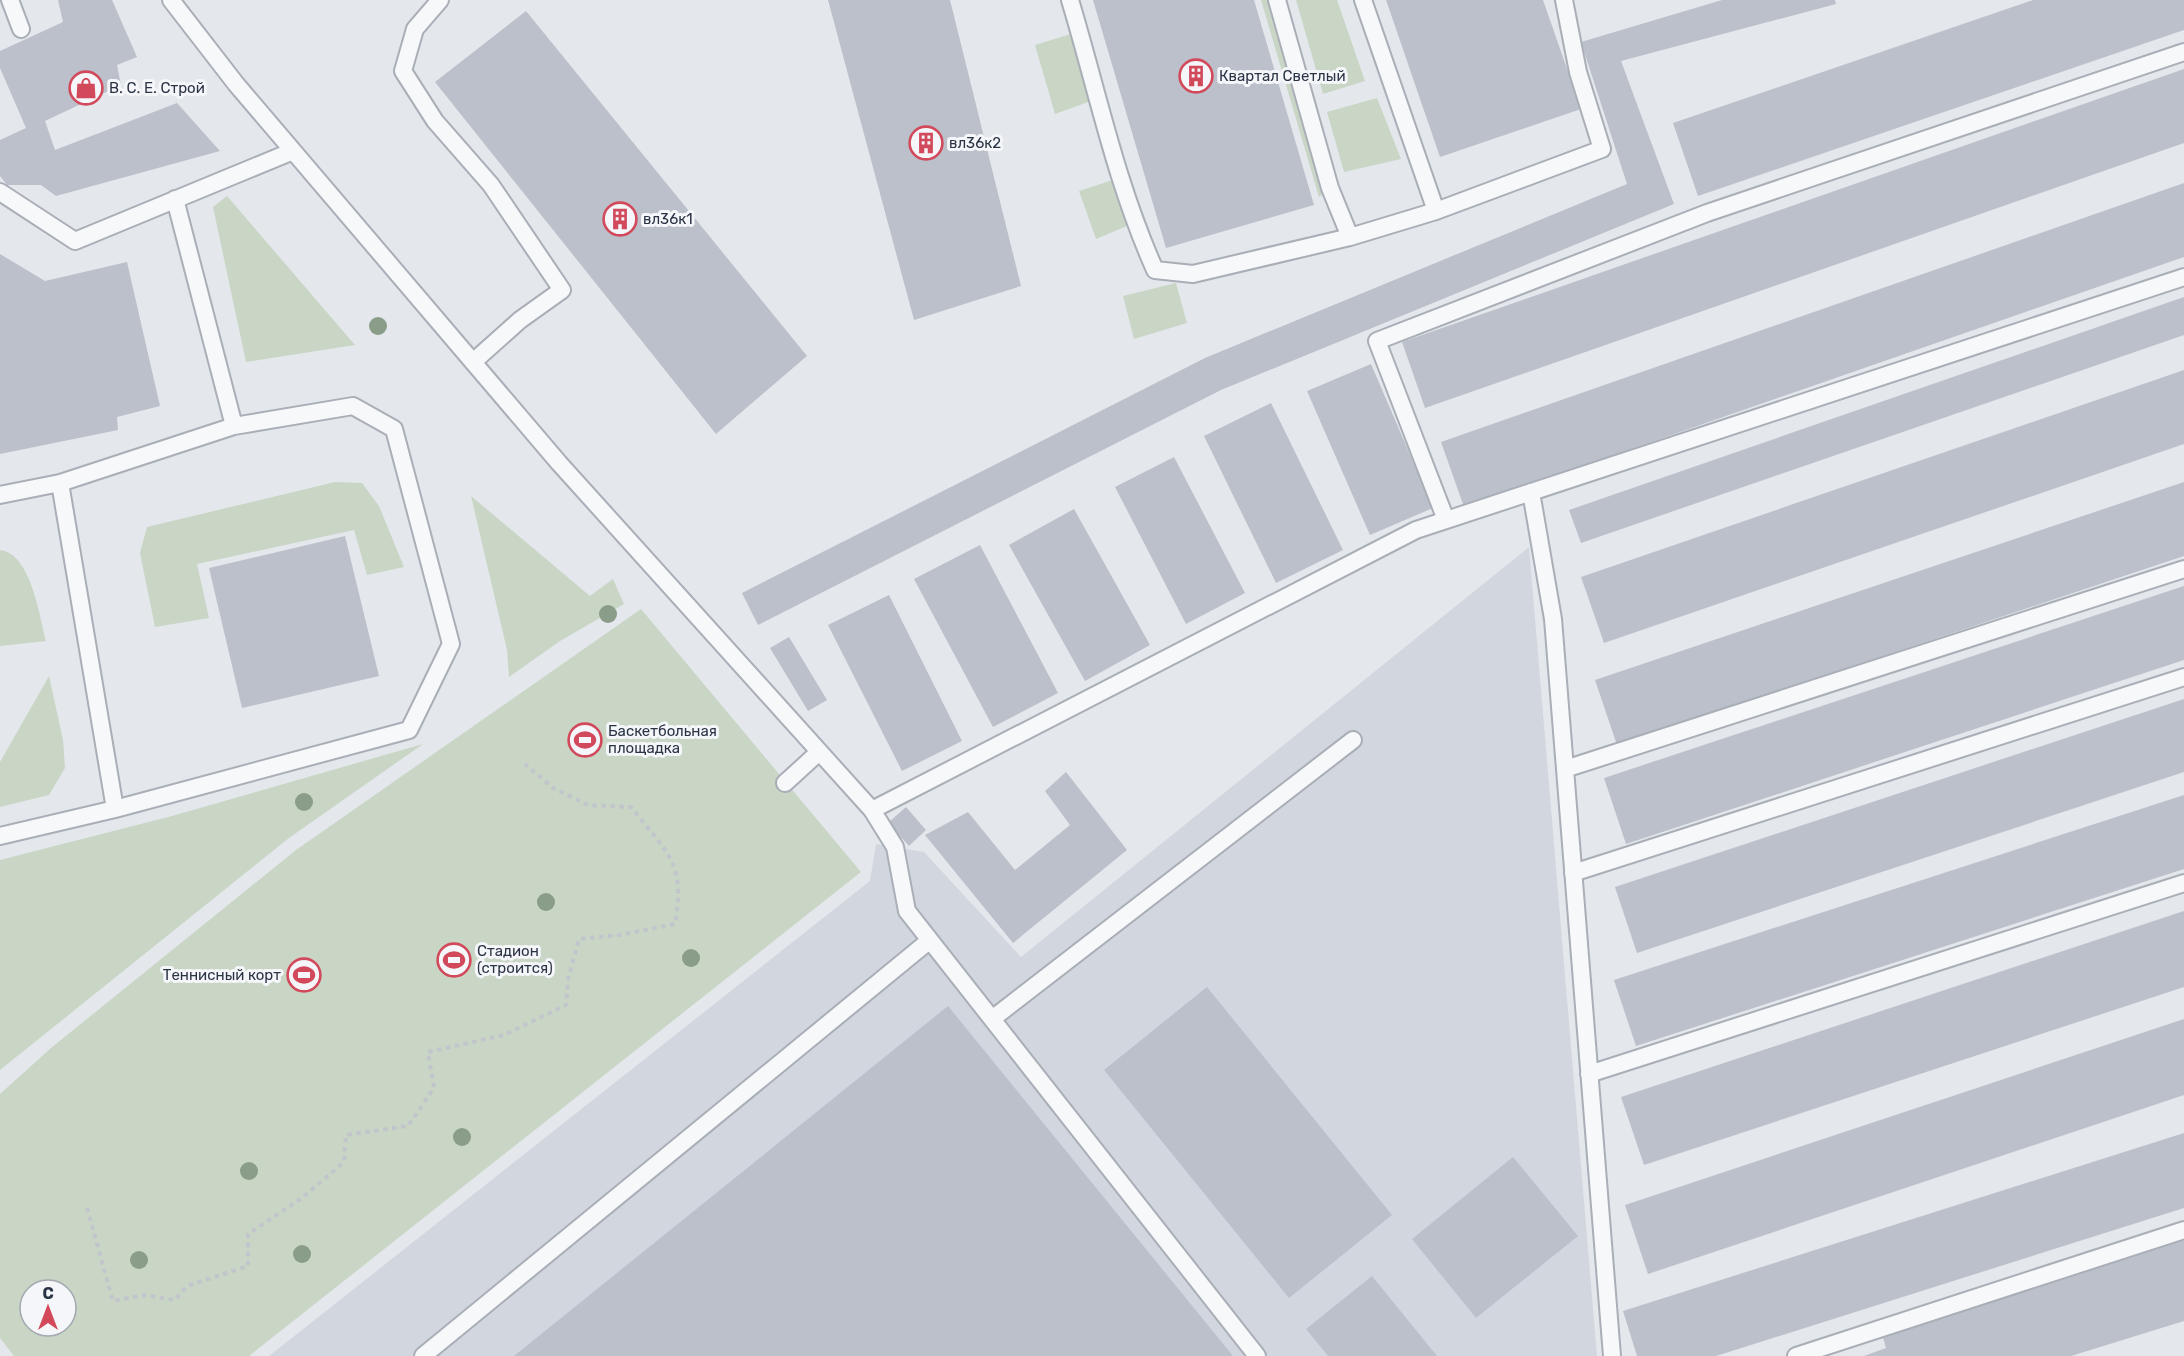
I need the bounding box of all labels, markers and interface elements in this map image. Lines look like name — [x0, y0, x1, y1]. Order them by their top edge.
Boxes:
building icon: Квартал Светлый — [1178, 58, 1214, 94]
place label: Квартал Светлый — [1219, 67, 1346, 85]
shop icon: В. С. Е. Строй — [68, 70, 104, 106]
place label: В. С. Е. Строй — [109, 79, 205, 97]
building icon: вл36к2 — [908, 125, 944, 161]
place label: вл36к2 — [949, 134, 1001, 152]
building icon: вл36к1 — [602, 201, 638, 237]
place label: вл36к1 — [643, 210, 693, 228]
sports icon: Баскетбольная площадка — [567, 722, 603, 758]
place label: Баскетбольная площадка — [608, 722, 717, 757]
sports icon: Стадион (строится) — [436, 942, 472, 978]
place label: Стадион (строится) — [477, 942, 553, 977]
sports icon: Теннисный корт — [286, 957, 322, 993]
place label: Теннисный корт — [163, 966, 281, 984]
north arrow — [18, 1278, 78, 1338]
text: С — [42, 1284, 54, 1303]

